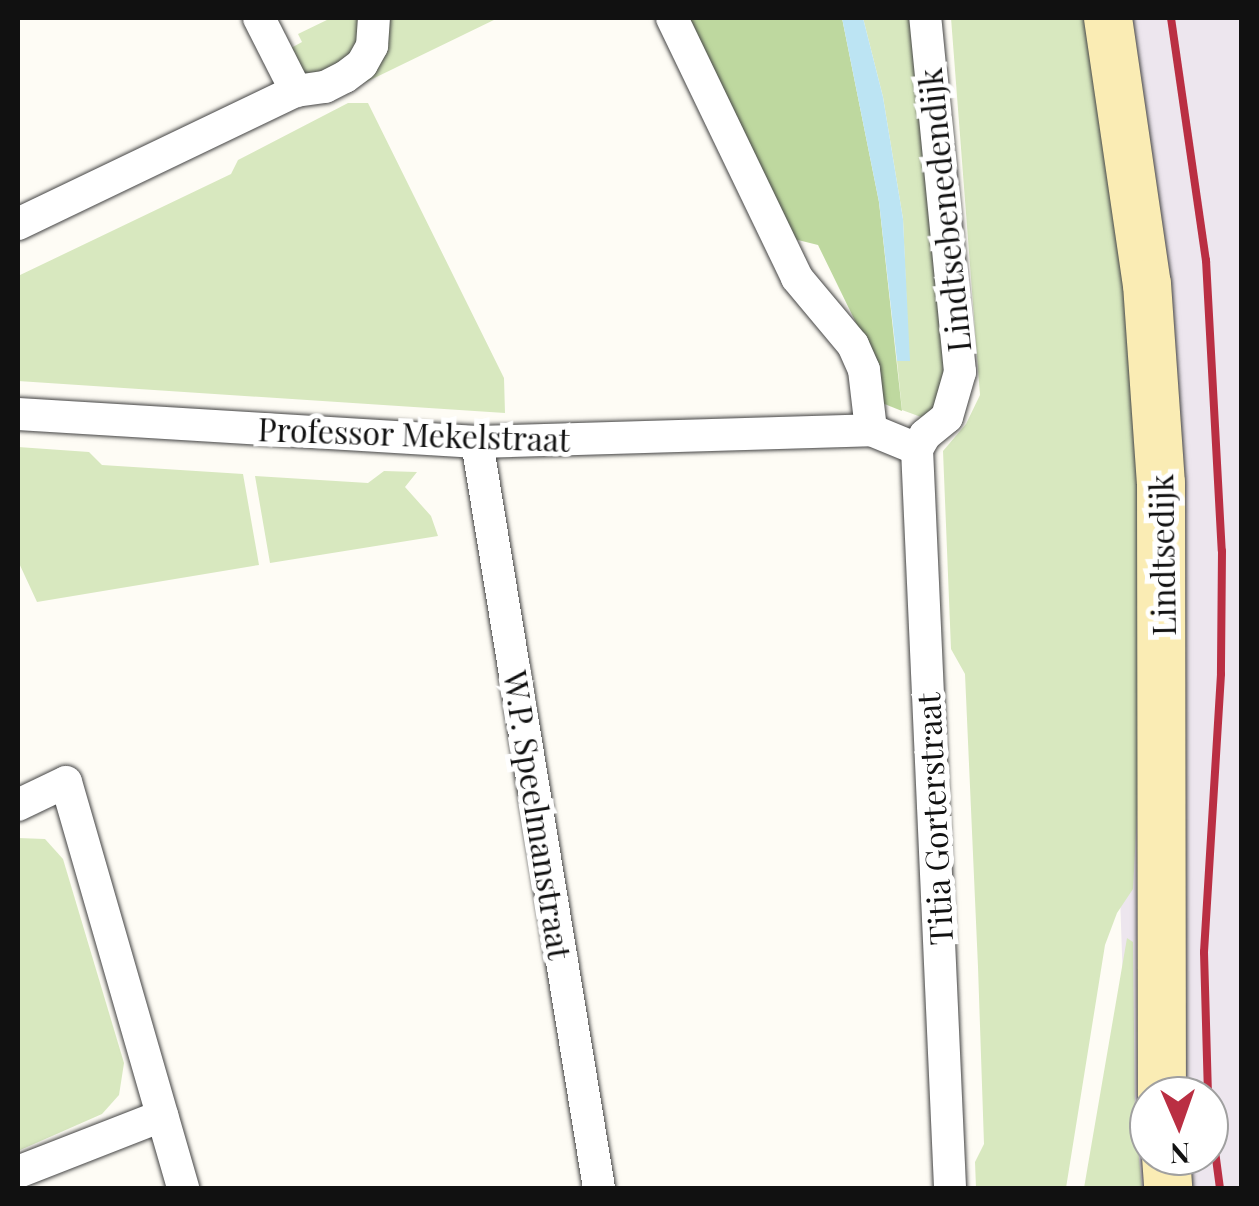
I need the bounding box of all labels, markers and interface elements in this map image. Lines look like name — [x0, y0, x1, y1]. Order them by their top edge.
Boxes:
street label: Lindtsebenedendijk — [910, 66, 978, 354]
street label: Professor Mekelstraat — [257, 409, 571, 459]
street label: Lindtsedijk — [1141, 474, 1183, 636]
street label: W.P. Speelmanstraat — [496, 668, 580, 962]
street label: Titia Gorterstraat — [908, 692, 960, 946]
north arrow — [1129, 1076, 1229, 1176]
text: N — [1169, 1136, 1191, 1173]

